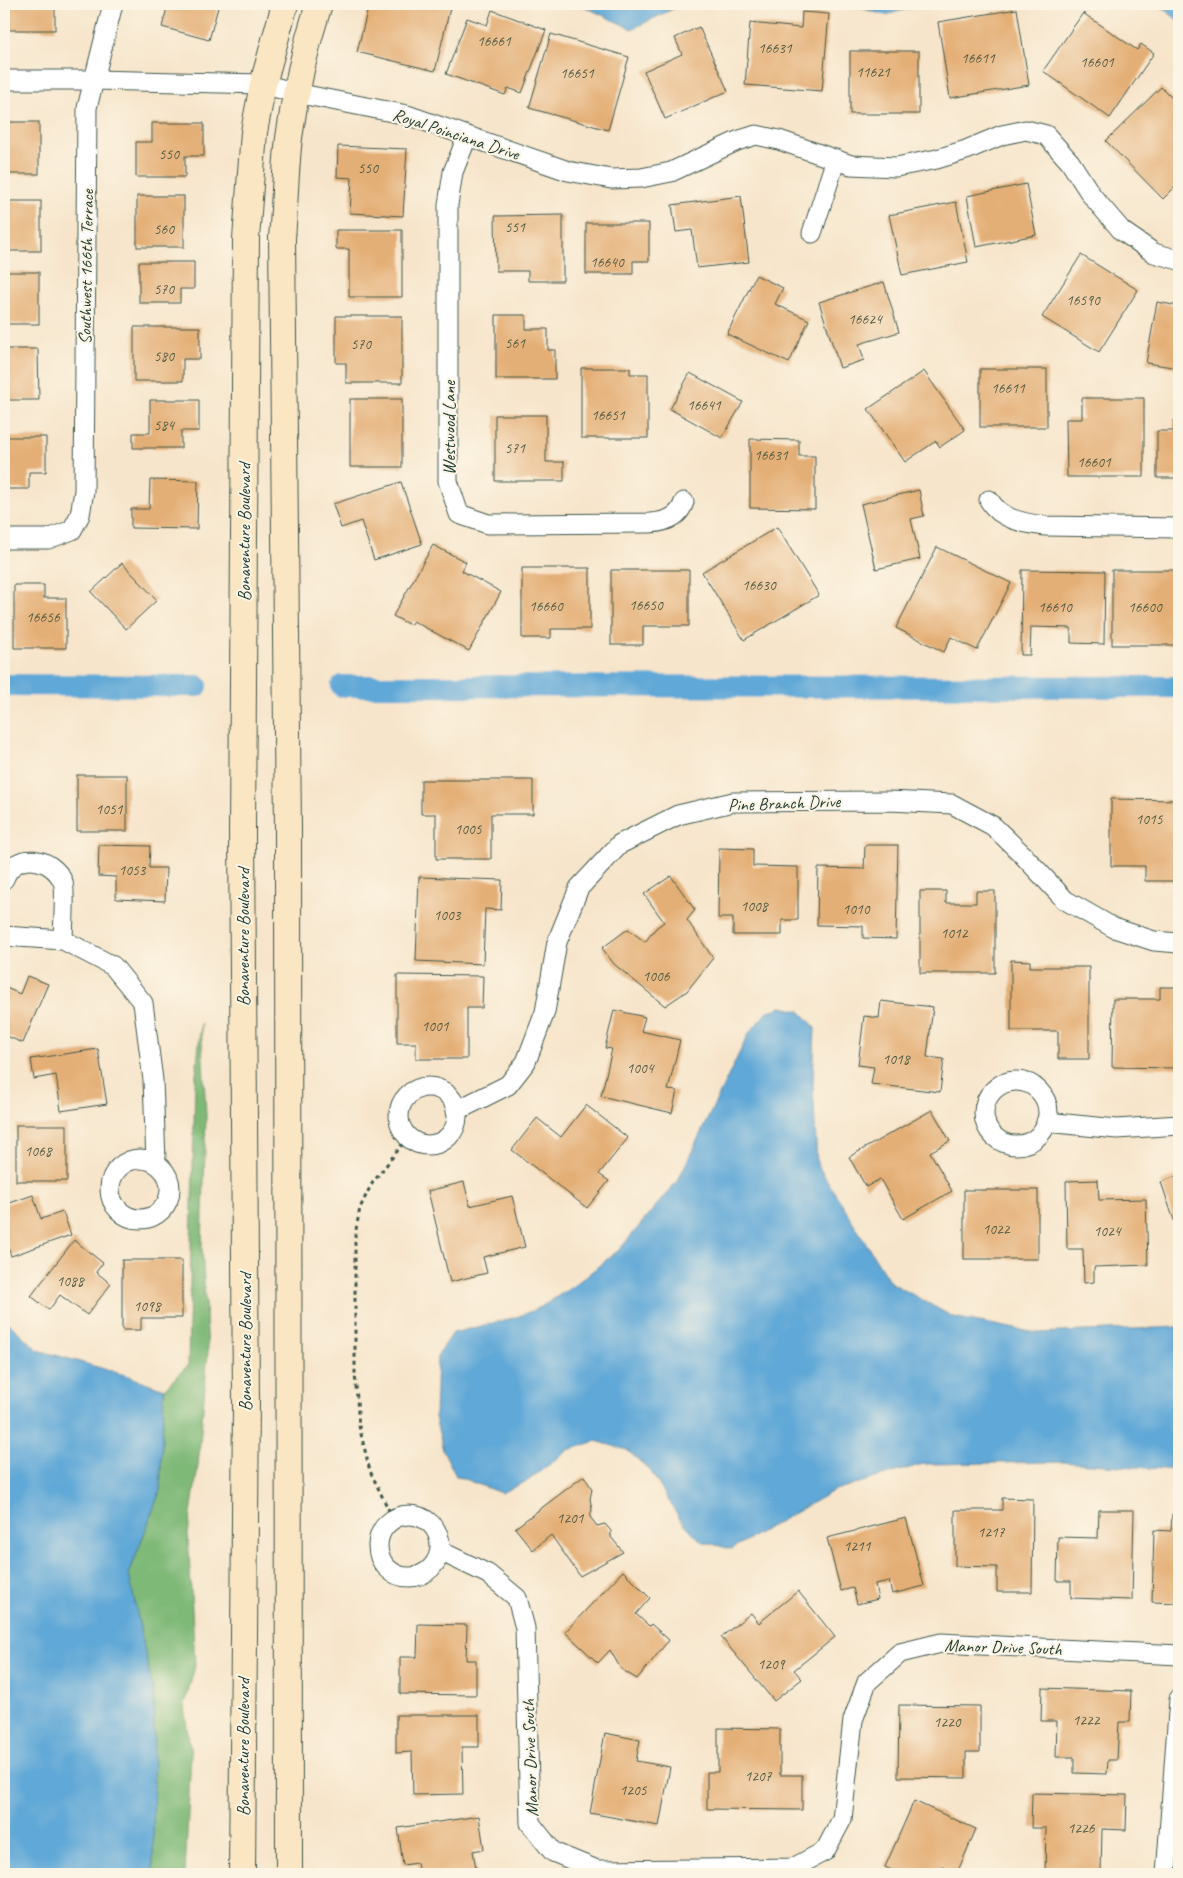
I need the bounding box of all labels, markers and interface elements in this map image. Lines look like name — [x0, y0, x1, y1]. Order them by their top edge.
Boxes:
house number: 16661 — [477, 32, 512, 51]
house number: 16631 — [758, 39, 793, 58]
house number: 16611 — [961, 49, 996, 68]
house number: 16601 — [1080, 53, 1115, 72]
house number: 11621 — [856, 63, 891, 82]
house number: 16651 — [560, 64, 595, 83]
street label: Royal Poinciana Drive — [390, 103, 523, 165]
house number: 550 — [159, 145, 180, 164]
house number: 550 — [358, 159, 379, 178]
street label: Southwest 166th Terrace — [74, 188, 98, 345]
house number: 551 — [505, 218, 526, 237]
house number: 560 — [154, 220, 175, 239]
house number: 16640 — [590, 253, 625, 272]
house number: 570 — [154, 280, 175, 299]
house number: 16590 — [1066, 291, 1101, 310]
house number: 16624 — [848, 310, 883, 329]
house number: 561 — [505, 334, 526, 353]
house number: 570 — [351, 335, 372, 354]
house number: 580 — [154, 347, 175, 366]
house number: 16611 — [991, 379, 1026, 398]
street label: Westwood Lane — [438, 380, 460, 475]
house number: 16641 — [687, 396, 722, 415]
house number: 16651 — [591, 406, 626, 425]
house number: 584 — [154, 416, 175, 435]
house number: 571 — [505, 439, 526, 458]
house number: 16631 — [754, 446, 789, 465]
house number: 16601 — [1077, 453, 1112, 472]
street label: Bonaventure Boulevard — [233, 460, 255, 601]
house number: 16630 — [742, 576, 777, 595]
house number: 16650 — [629, 596, 664, 615]
house number: 16660 — [529, 597, 564, 616]
house number: 16610 — [1038, 598, 1073, 617]
house number: 16600 — [1128, 598, 1163, 617]
house number: 16656 — [26, 608, 61, 627]
street label: Pine Branch Drive — [727, 790, 842, 816]
house number: 1051 — [95, 800, 124, 819]
house number: 1015 — [1135, 810, 1164, 829]
house number: 1005 — [454, 820, 483, 839]
house number: 1053 — [118, 861, 147, 880]
street label: Bonaventure Boulevard — [232, 865, 254, 1006]
house number: 1008 — [740, 897, 769, 916]
house number: 1010 — [842, 900, 871, 919]
house number: 1003 — [433, 906, 462, 925]
house number: 1012 — [940, 924, 969, 943]
house number: 1006 — [642, 967, 671, 986]
house number: 1001 — [421, 1017, 450, 1036]
house number: 1018 — [882, 1050, 911, 1069]
house number: 1004 — [626, 1059, 655, 1078]
house number: 1068 — [24, 1142, 53, 1161]
house number: 1022 — [982, 1220, 1011, 1239]
house number: 1024 — [1093, 1222, 1122, 1241]
street label: Bonaventure Boulevard — [234, 1270, 256, 1411]
house number: 1088 — [56, 1272, 85, 1291]
house number: 1098 — [133, 1297, 162, 1316]
house number: 1201 — [556, 1509, 585, 1528]
house number: 1217 — [977, 1523, 1006, 1542]
house number: 1211 — [843, 1537, 872, 1556]
street label: Manor Drive South — [944, 1634, 1063, 1660]
house number: 1209 — [757, 1655, 786, 1674]
street label: Bonaventure Boulevard — [232, 1675, 254, 1816]
street label: Manor Drive South — [517, 1698, 543, 1817]
house number: 1222 — [1072, 1711, 1101, 1730]
house number: 1220 — [933, 1713, 962, 1732]
house number: 1207 — [744, 1767, 773, 1786]
house number: 1205 — [619, 1781, 648, 1800]
house number: 1226 — [1067, 1819, 1096, 1838]

